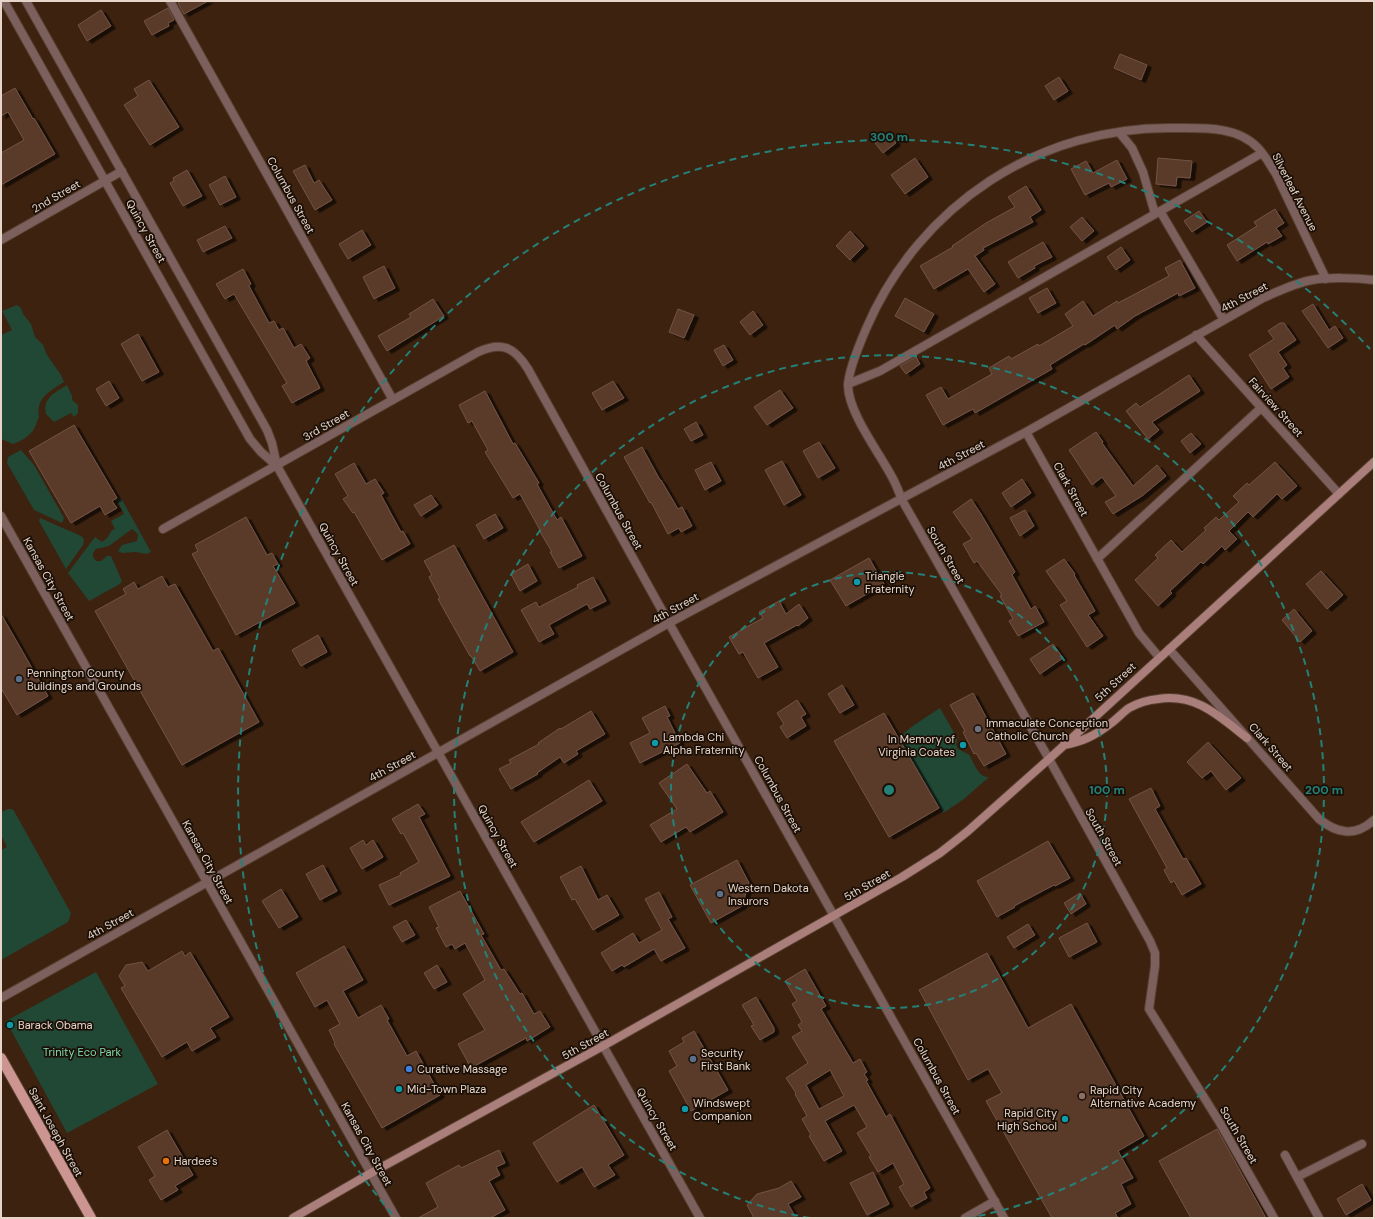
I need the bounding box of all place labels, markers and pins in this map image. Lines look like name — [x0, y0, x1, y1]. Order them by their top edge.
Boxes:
place label: Triangle Fraternity — [865, 569, 915, 596]
marker: Triangle Fraternity — [852, 577, 862, 587]
place label: Pennington County Buildings and Grounds — [27, 666, 141, 693]
marker: Pennington County Buildings and Grounds — [14, 674, 24, 684]
place label: Immaculate Conception Catholic Church — [986, 716, 1108, 743]
marker: Immaculate Conception Catholic Church — [973, 724, 983, 734]
place label: Lambda Chi Alpha Fraternity — [663, 730, 745, 757]
place label: In Memory of Virginia Coates — [878, 732, 955, 759]
marker: Lambda Chi Alpha Fraternity — [650, 738, 660, 748]
marker: In Memory of Virginia Coates — [958, 740, 968, 750]
centre of rings — [882, 783, 896, 797]
place label: Western Dakota Insurors — [728, 881, 809, 908]
marker: Western Dakota Insurors — [715, 889, 725, 899]
place label: Barack Obama — [18, 1018, 93, 1032]
marker: Barack Obama — [5, 1020, 15, 1030]
place label: Security First Bank — [701, 1046, 751, 1073]
marker: Security First Bank — [688, 1054, 698, 1064]
place label: Curative Massage — [417, 1062, 507, 1076]
marker: Curative Massage — [404, 1064, 414, 1074]
place label: Mid-Town Plaza — [407, 1082, 486, 1096]
place label: Rapid City Alternative Academy — [1090, 1083, 1196, 1110]
marker: Mid-Town Plaza — [394, 1084, 404, 1094]
marker: Rapid City Alternative Academy — [1077, 1091, 1087, 1101]
place label: Windswept Companion — [693, 1096, 752, 1123]
marker: Windswept Companion — [680, 1104, 690, 1114]
place label: Rapid City High School — [997, 1106, 1057, 1133]
marker: Rapid City High School — [1060, 1114, 1070, 1124]
place label: Hardee's — [174, 1154, 218, 1168]
marker: Hardee's — [161, 1156, 171, 1166]

